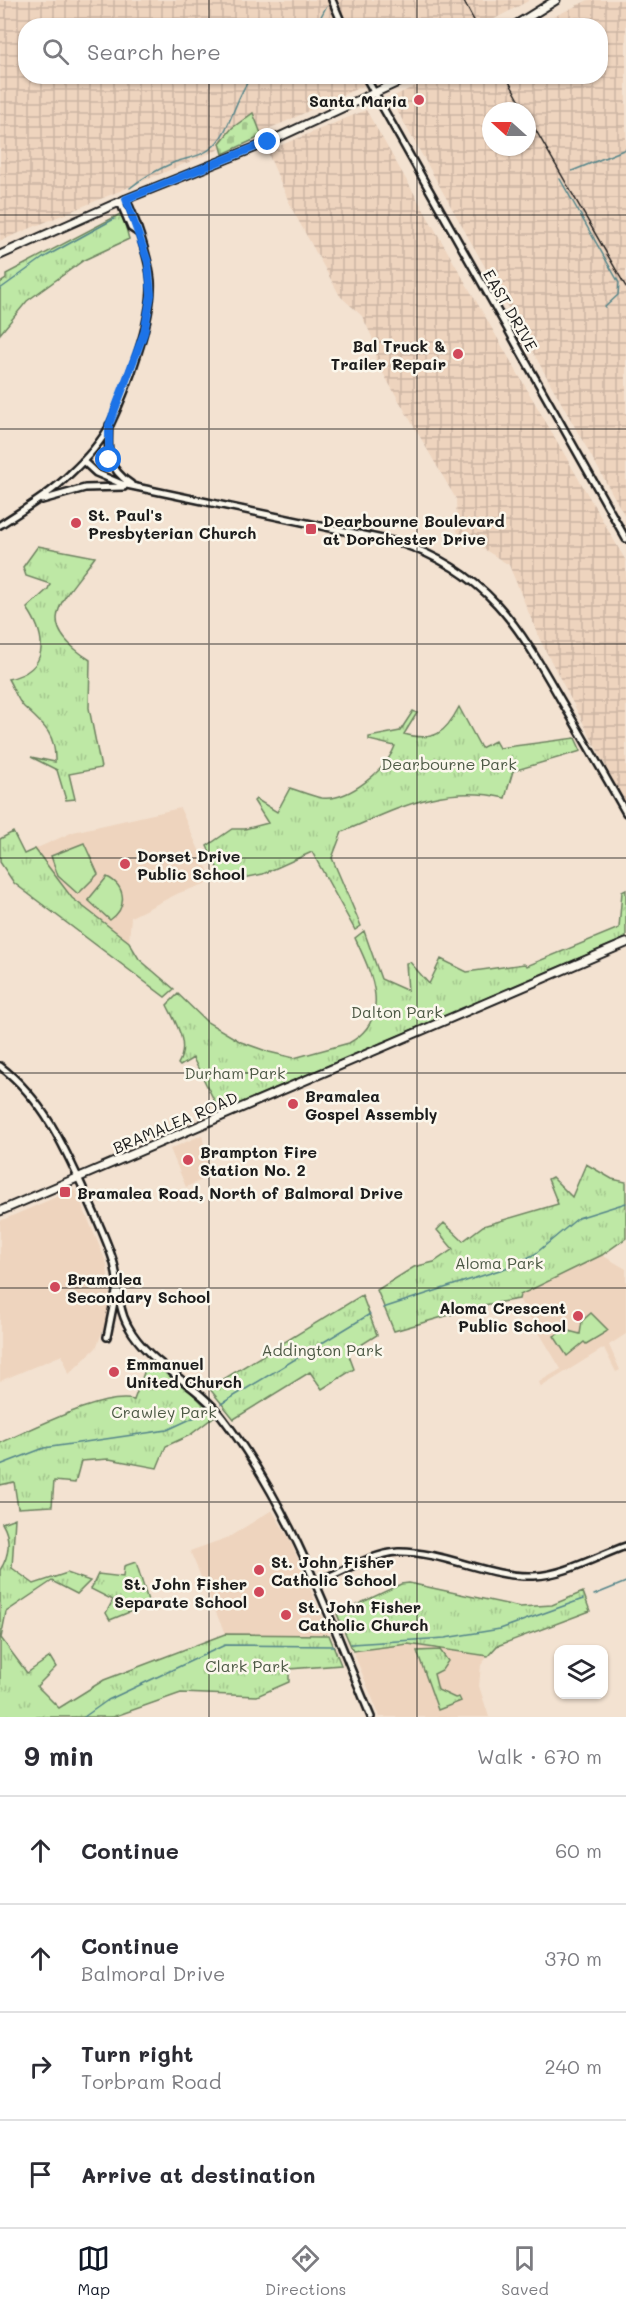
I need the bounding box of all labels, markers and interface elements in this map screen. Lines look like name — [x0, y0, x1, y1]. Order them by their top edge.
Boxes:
search box — [18, 18, 608, 84]
icon: search — [39, 35, 72, 68]
text: Search here — [87, 37, 221, 66]
place label: Santa Maria — [309, 90, 407, 111]
marker: Santa Maria — [412, 93, 426, 107]
north arrow — [482, 102, 536, 156]
route end — [254, 128, 280, 154]
street label: EAST DRIVE — [479, 265, 543, 355]
place label: Bal Truck & Trailer Repair — [331, 335, 446, 374]
marker: Bal Truck & Trailer Repair — [451, 347, 465, 361]
route start — [95, 446, 121, 472]
place label: St. Paul's Presbyterian Church — [88, 504, 256, 543]
place label: Dearbourne Boulevard at Dorchester Drive — [323, 510, 505, 549]
marker: St. Paul's Presbyterian Church — [69, 516, 83, 530]
marker: Dearbourne Boulevard at Dorchester Drive — [304, 522, 318, 536]
park label: Dearbourne Park — [381, 753, 517, 774]
place label: Dorset Drive Public School — [137, 845, 245, 884]
marker: Dorset Drive Public School — [118, 857, 132, 871]
park label: Dalton Park — [351, 1001, 443, 1022]
park label: Durham Park — [185, 1062, 285, 1083]
place label: Bramalea Gospel Assembly — [305, 1085, 438, 1124]
street label: BRAMALEA ROAD — [109, 1086, 241, 1158]
marker: Bramalea Gospel Assembly — [286, 1097, 300, 1111]
place label: Brampton Fire Station No. 2 — [200, 1141, 317, 1180]
marker: Brampton Fire Station No. 2 — [181, 1153, 195, 1167]
place label: Bramalea Road, North of Balmoral Drive — [77, 1182, 403, 1203]
marker: Bramalea Road, North of Balmoral Drive — [58, 1185, 72, 1199]
park label: Aloma Park — [455, 1252, 543, 1273]
place label: Bramalea Secondary School — [67, 1268, 210, 1307]
marker: Bramalea Secondary School — [48, 1280, 62, 1294]
place label: Aloma Crescent Public School — [439, 1297, 566, 1336]
marker: Aloma Crescent Public School — [571, 1309, 585, 1323]
park label: Addington Park — [261, 1339, 383, 1360]
place label: Emmanuel United Church — [126, 1353, 242, 1392]
marker: Emmanuel United Church — [107, 1365, 121, 1379]
park label: Crawley Park — [111, 1401, 217, 1422]
place label: St. John Fisher Catholic School — [271, 1551, 397, 1590]
marker: St. John Fisher Catholic School — [252, 1563, 266, 1577]
place label: St. John Fisher Separate School — [114, 1573, 247, 1612]
marker: St. John Fisher Separate School — [252, 1585, 266, 1599]
place label: St. John Fisher Catholic Church — [298, 1596, 428, 1635]
marker: St. John Fisher Catholic Church — [279, 1608, 293, 1622]
map controls — [554, 1645, 608, 1699]
button: layers — [554, 1645, 608, 1699]
park label: Clark Park — [205, 1655, 289, 1676]
text: 9 min — [24, 1739, 93, 1773]
text: Walk · 670 m — [477, 1743, 602, 1769]
icon: ahead — [24, 1834, 57, 1867]
text: Continue — [81, 1836, 179, 1865]
text: 60 m — [555, 1837, 602, 1863]
text: Continue — [81, 1931, 179, 1960]
icon: ahead — [24, 1942, 57, 1975]
text: 370 m — [544, 1945, 602, 1971]
text: Balmoral Drive — [81, 1960, 225, 1986]
text: Turn right — [81, 2039, 193, 2068]
icon: right — [24, 2050, 57, 2083]
text: 240 m — [544, 2053, 602, 2079]
text: Torbram Road — [81, 2068, 221, 2094]
icon: arrive — [24, 2158, 57, 2191]
text: Arrive at destination — [81, 2160, 316, 2189]
tab: Map — [77, 2242, 110, 2299]
tab: Directions — [265, 2242, 346, 2299]
tab: Saved — [501, 2242, 549, 2299]

